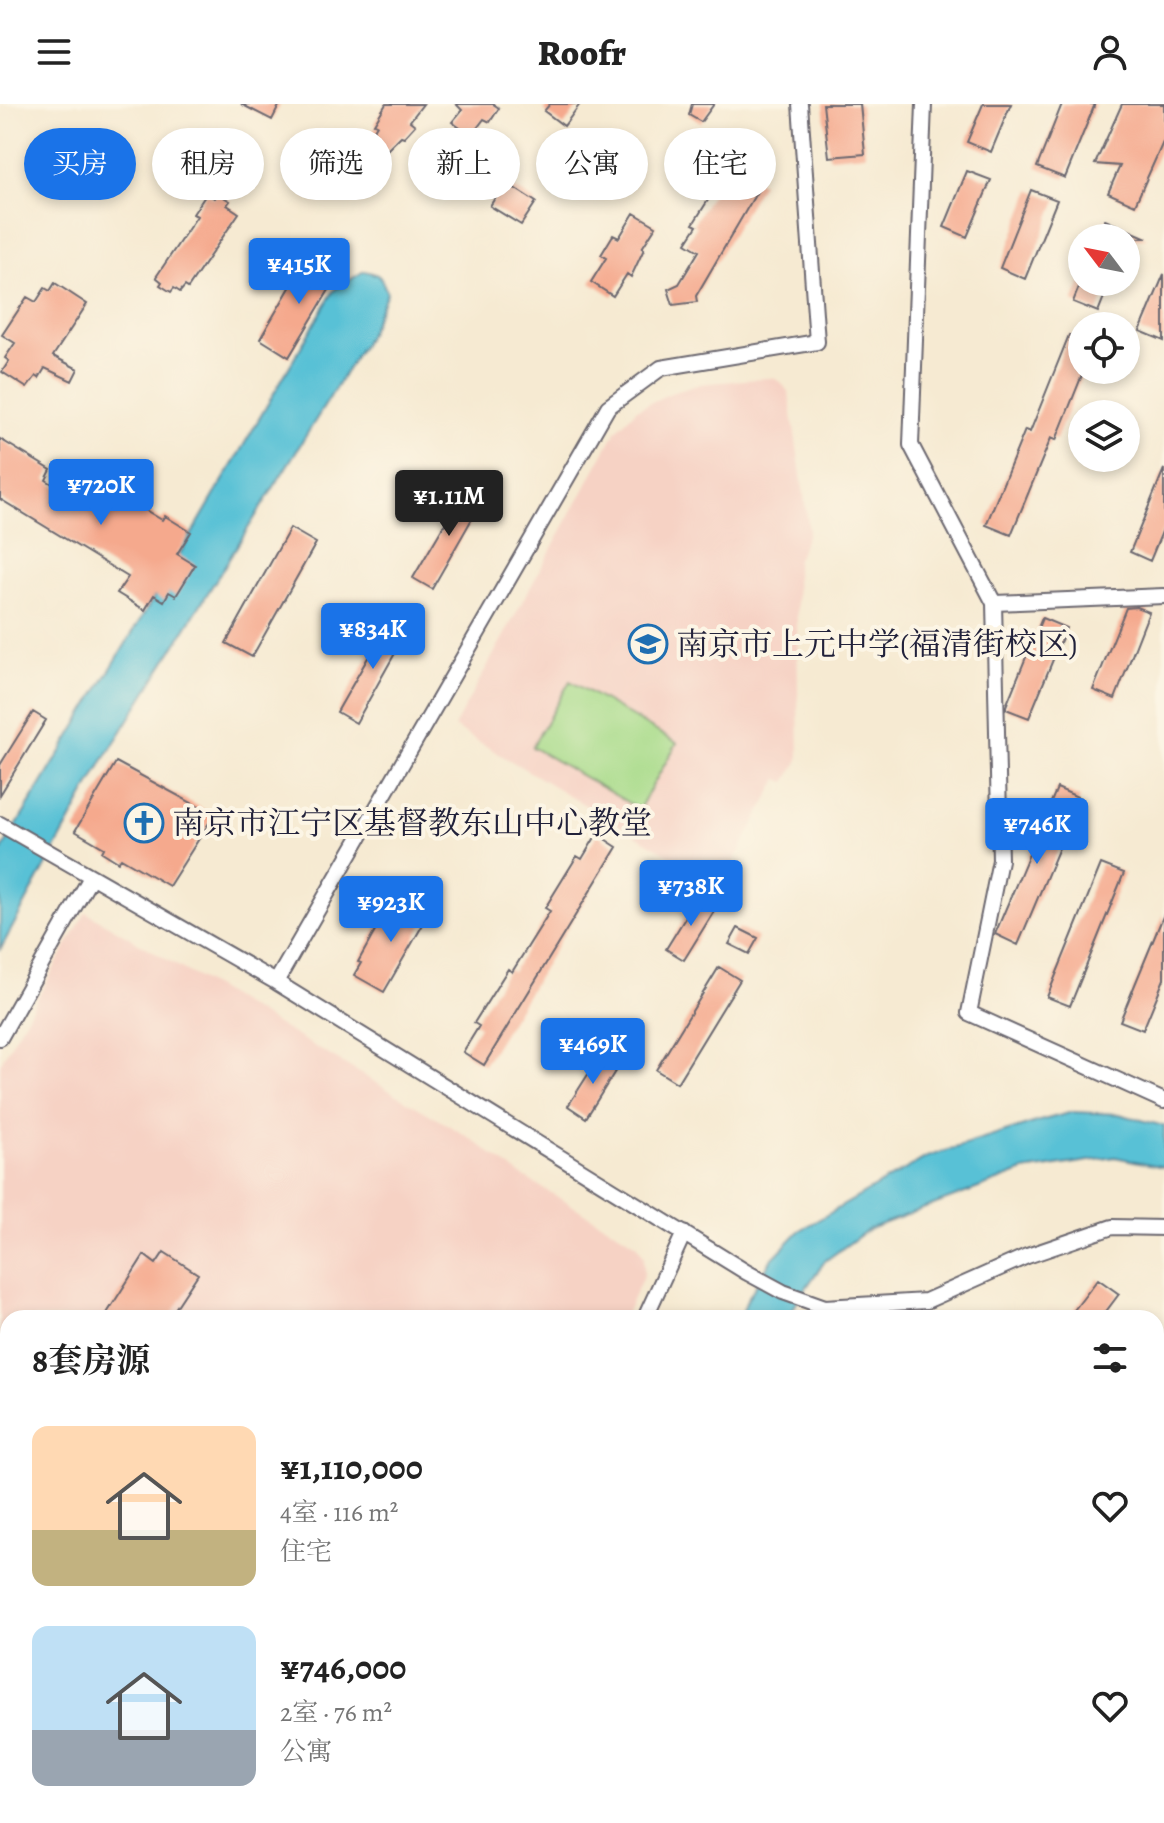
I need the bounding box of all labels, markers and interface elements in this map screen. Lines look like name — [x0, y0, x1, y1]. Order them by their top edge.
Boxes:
text: Roofr — [538, 28, 626, 77]
icon: menu — [32, 30, 76, 74]
icon: person — [1088, 30, 1132, 74]
chip: 买房 — [24, 128, 136, 200]
chip: 租房 — [152, 128, 264, 200]
chip: 筛选 — [280, 128, 392, 200]
chip: 新上 — [408, 128, 520, 200]
chip: 公寓 — [536, 128, 648, 200]
chip: 住宅 — [664, 128, 776, 200]
north arrow — [1068, 224, 1140, 296]
map controls — [1068, 224, 1140, 472]
pin: ¥415K — [243, 238, 355, 306]
text: ¥415K — [267, 246, 331, 281]
button: locate — [1068, 312, 1140, 384]
button: layers — [1068, 400, 1140, 472]
pin: ¥720K — [45, 459, 157, 527]
text: ¥720K — [67, 467, 135, 502]
pin: ¥1.11M — [384, 470, 514, 538]
text: ¥1.11M — [413, 478, 485, 513]
pin: ¥834K — [317, 603, 429, 671]
text: ¥834K — [339, 611, 407, 646]
place label: 南京市上元中学(福清街校区) — [676, 622, 1078, 666]
school or university icon: 南京市上元中学(福清街校区) — [627, 623, 669, 665]
pin: ¥746K — [981, 798, 1093, 866]
place label: 南京市江宁区基督教东山中心教堂 — [172, 801, 652, 845]
church icon: 南京市江宁区基督教东山中心教堂 — [123, 802, 165, 844]
text: ¥746K — [1003, 806, 1071, 841]
pin: ¥738K — [635, 860, 747, 928]
text: ¥738K — [658, 868, 724, 903]
pin: ¥923K — [335, 876, 447, 944]
text: ¥923K — [357, 884, 425, 919]
pin: ¥469K — [537, 1018, 649, 1086]
text: ¥469K — [559, 1026, 627, 1061]
icon: filters — [1088, 1336, 1132, 1380]
text: 8套房源 — [32, 1337, 150, 1384]
text: ¥1,110,000 — [280, 1444, 423, 1491]
icon: home — [96, 1458, 192, 1554]
icon: heart — [1088, 1484, 1132, 1528]
text: 4室 · 116 m² — [280, 1495, 398, 1530]
text: 住宅 — [280, 1534, 332, 1569]
text: ¥746,000 — [280, 1644, 406, 1691]
icon: home — [96, 1658, 192, 1754]
icon: heart — [1088, 1684, 1132, 1728]
text: 2室 · 76 m² — [280, 1695, 392, 1730]
text: 公寓 — [280, 1734, 332, 1769]

